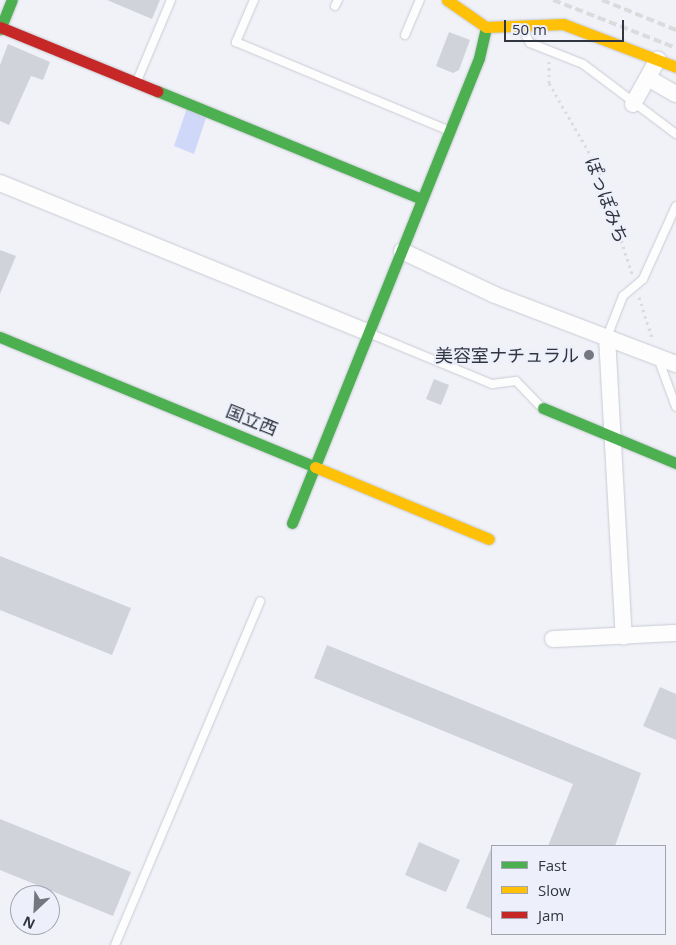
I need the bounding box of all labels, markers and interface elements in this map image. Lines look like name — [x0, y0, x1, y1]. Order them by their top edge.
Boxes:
scale bar — [506, 10, 626, 42]
text: 50 m — [512, 19, 547, 39]
street label: ぽっぽみち — [581, 154, 633, 246]
place label: 美容室ナチュラル — [435, 344, 579, 366]
marker: 美容室ナチュラル — [583, 349, 595, 361]
street label: 国立西 — [223, 400, 281, 440]
legend — [491, 845, 666, 935]
text: Fast — [538, 855, 567, 875]
text: Slow — [538, 880, 571, 900]
north arrow — [10, 885, 60, 935]
text: Jam — [538, 905, 564, 925]
text: N — [20, 912, 38, 934]

